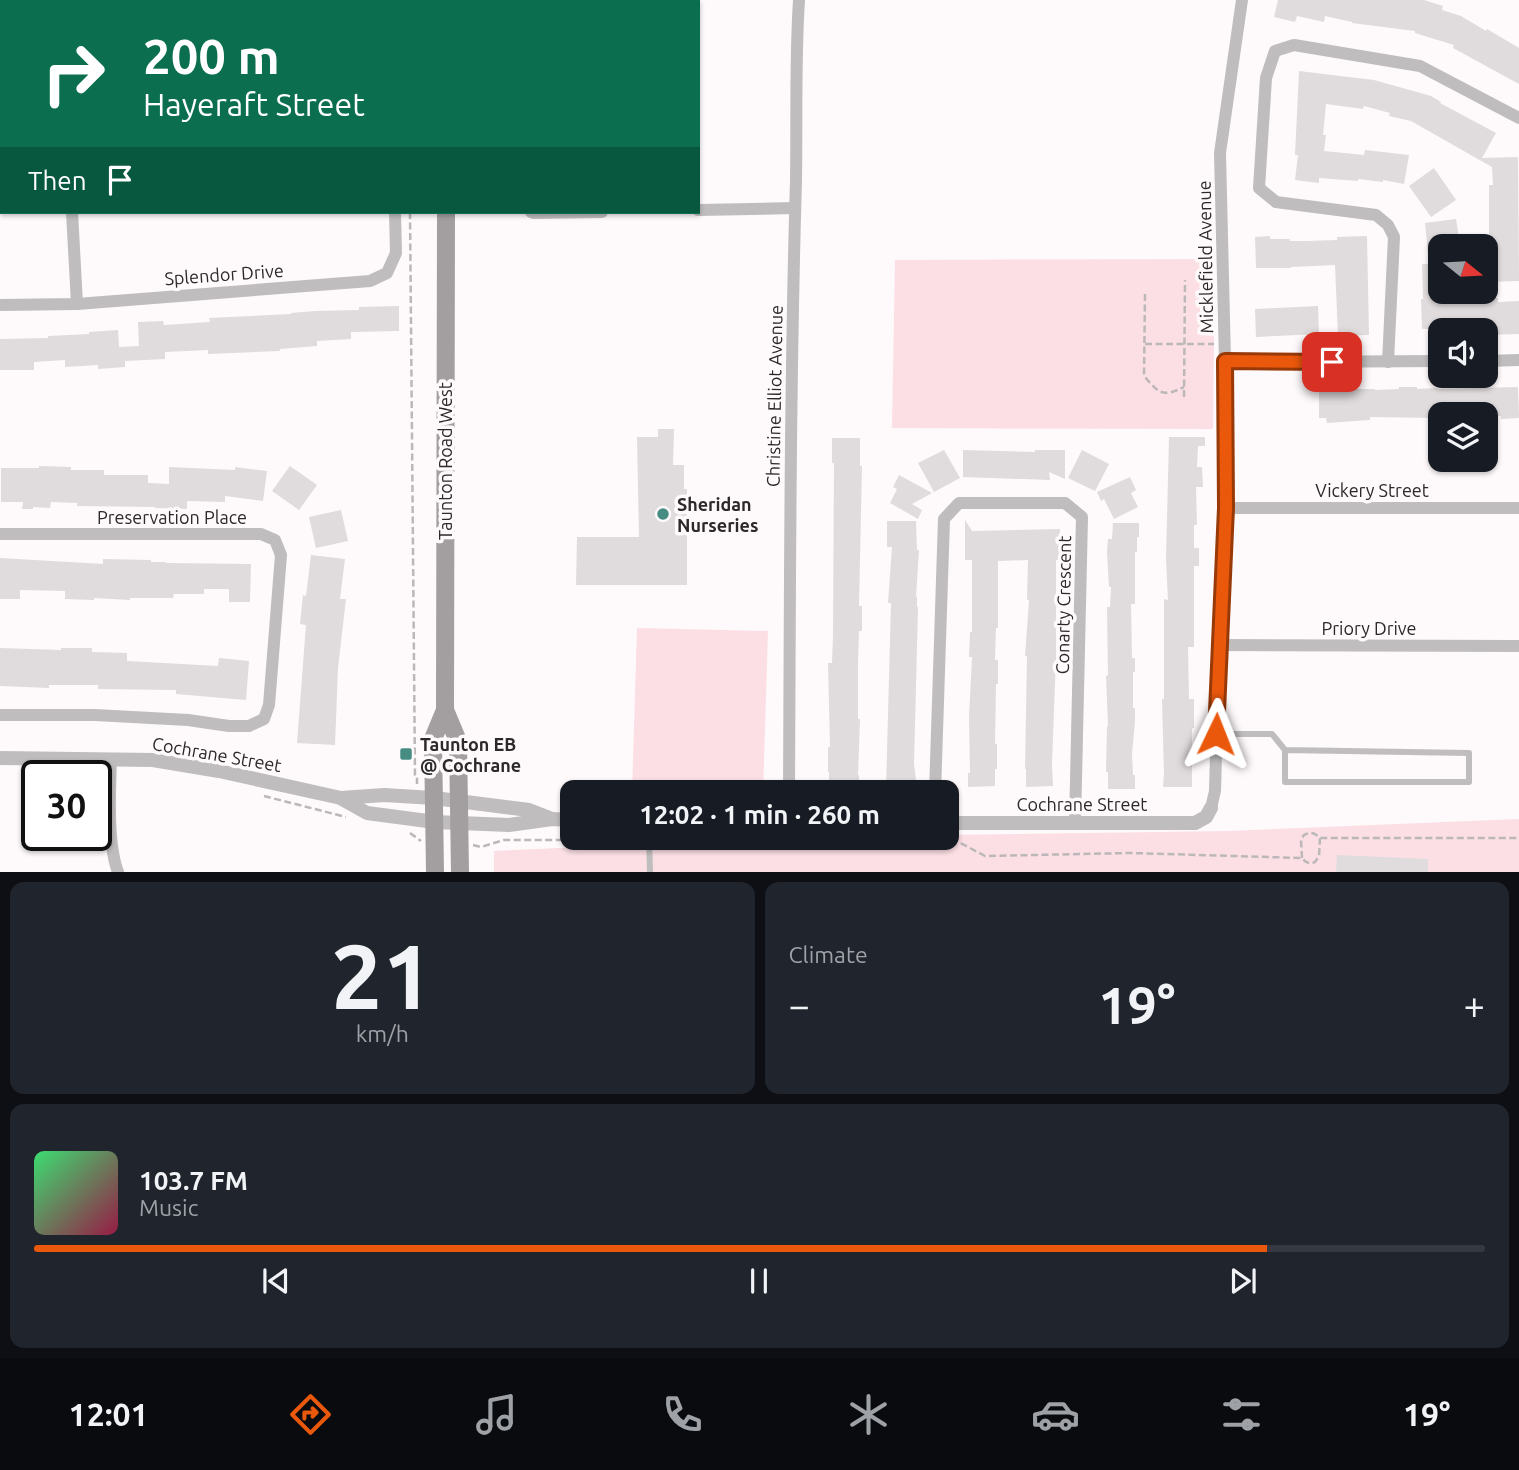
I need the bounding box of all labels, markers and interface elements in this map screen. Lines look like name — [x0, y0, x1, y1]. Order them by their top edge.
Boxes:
icon: right — [28, 28, 119, 119]
text: 200 m — [143, 28, 280, 83]
text: Hayeraft Street — [143, 86, 365, 122]
icon: arrive — [101, 161, 139, 199]
text: Then — [28, 166, 87, 195]
street label: Micklefield Avenue — [1194, 180, 1216, 334]
north arrow — [1428, 234, 1498, 304]
map controls — [1428, 234, 1498, 472]
street label: Splendor Drive — [164, 260, 284, 288]
street label: Christine Elliot Avenue — [762, 305, 786, 487]
button: sound — [1428, 318, 1498, 388]
pin — [1302, 332, 1362, 392]
icon: arrive — [1313, 343, 1351, 381]
street label: Taunton Road West — [435, 382, 455, 540]
button: layers — [1428, 402, 1498, 472]
street label: Vickery Street — [1315, 480, 1429, 500]
place label: Sheridan Nurseries — [677, 494, 759, 535]
marker: Sheridan Nurseries — [655, 506, 671, 522]
street label: Preservation Place — [97, 507, 247, 527]
street label: Conarty Crescent — [1052, 535, 1074, 675]
street label: Priory Drive — [1321, 618, 1417, 638]
position arrow — [1179, 697, 1253, 771]
street label: Cochrane Street — [151, 733, 283, 775]
place label: Taunton EB @ Cochrane — [420, 734, 521, 775]
marker: Taunton EB @ Cochrane — [398, 746, 414, 762]
speed limit sign: 30 — [21, 760, 112, 851]
street label: Cochrane Street — [1017, 794, 1147, 814]
text: 12:02 · 1 min · 260 m — [639, 800, 880, 829]
text: 21 — [331, 924, 434, 1026]
text: Climate — [789, 942, 868, 967]
text: 19° — [1098, 976, 1175, 1034]
text: − — [789, 984, 810, 1026]
text: + — [1464, 984, 1485, 1026]
text: km/h — [356, 1021, 409, 1046]
text: 103.7 FM — [139, 1166, 248, 1195]
text: Music — [139, 1195, 198, 1220]
icon: previous — [257, 1262, 295, 1300]
icon: pause — [740, 1262, 778, 1300]
icon: next — [1224, 1262, 1262, 1300]
icon: directions — [286, 1390, 335, 1439]
icon: music — [472, 1390, 521, 1439]
icon: phone — [658, 1390, 707, 1439]
icon: climate — [844, 1390, 893, 1439]
icon: car — [1031, 1390, 1080, 1439]
icon: filters — [1217, 1390, 1266, 1439]
text: 12:01 — [69, 1396, 149, 1432]
text: 19° — [1403, 1396, 1450, 1432]

